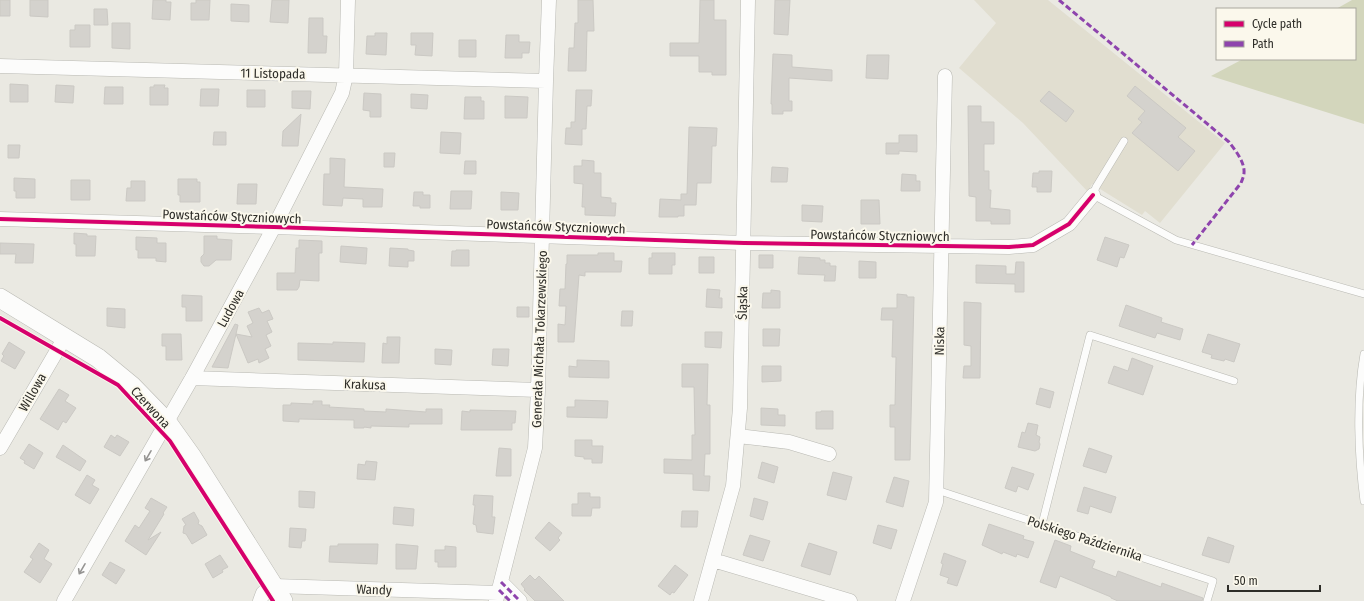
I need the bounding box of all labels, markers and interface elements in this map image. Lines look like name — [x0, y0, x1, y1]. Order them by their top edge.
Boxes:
legend — [1216, 8, 1356, 60]
text: Cycle path — [1252, 17, 1302, 31]
text: Path — [1252, 37, 1274, 51]
street label: 11 Listopada — [240, 65, 306, 82]
street label: Powstańców Styczniowych — [162, 207, 302, 226]
street label: Powstańców Styczniowych — [486, 217, 626, 236]
street label: Powstańców Styczniowych — [810, 227, 950, 244]
street label: Generała Michała Tokarzewskiego — [529, 250, 550, 428]
street label: Śląska — [735, 286, 750, 320]
street label: Ludowa — [214, 287, 247, 330]
street label: Niska — [932, 326, 947, 356]
street label: Willowa — [16, 371, 49, 414]
street label: Krakusa — [344, 376, 386, 393]
street label: Czerwona — [128, 384, 174, 431]
one-way arrow — [143, 450, 151, 462]
street label: Polskiego Października — [1025, 513, 1144, 564]
one-way arrow — [78, 563, 86, 575]
scale bar — [1228, 567, 1320, 593]
text: 50 m — [1234, 574, 1258, 588]
street label: Wandy — [356, 581, 392, 598]

